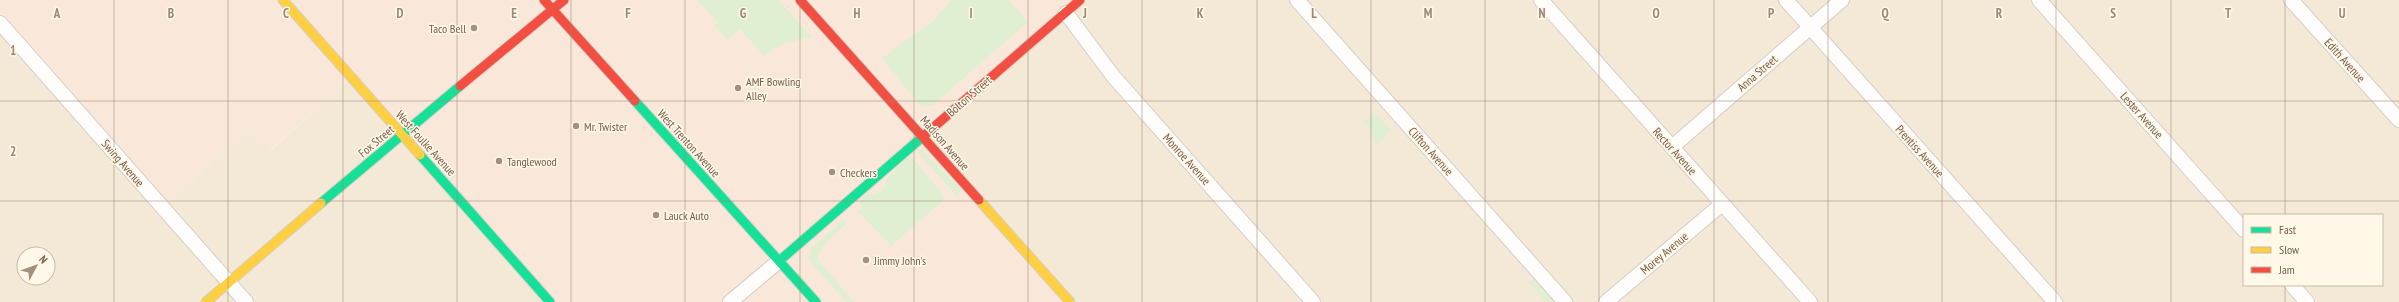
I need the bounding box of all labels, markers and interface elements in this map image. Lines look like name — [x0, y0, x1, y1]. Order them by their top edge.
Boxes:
text: A — [53, 5, 61, 22]
text: B — [168, 5, 174, 22]
text: C — [283, 5, 289, 22]
text: D — [397, 5, 404, 22]
text: E — [511, 5, 517, 22]
text: F — [625, 5, 631, 22]
text: G — [740, 5, 747, 22]
text: H — [854, 5, 861, 22]
text: I — [969, 5, 973, 22]
text: J — [1082, 5, 1087, 22]
text: K — [1197, 5, 1204, 22]
text: L — [1311, 5, 1317, 22]
text: M — [1424, 5, 1433, 22]
text: N — [1538, 5, 1546, 22]
text: O — [1652, 5, 1660, 22]
text: P — [1768, 5, 1774, 22]
text: Q — [1881, 5, 1889, 22]
text: R — [1996, 5, 2003, 22]
text: S — [2110, 5, 2116, 22]
text: T — [2225, 5, 2232, 22]
text: U — [2339, 5, 2346, 22]
place label: Taco Bell — [429, 21, 466, 36]
marker: Taco Bell — [469, 23, 479, 33]
street label: Edith Avenue — [2321, 35, 2369, 85]
text: 1 — [10, 42, 16, 59]
street label: Anna Street — [1734, 51, 1781, 95]
street label: Bolton Street — [943, 72, 995, 120]
place label: AMF Bowling Alley — [746, 74, 800, 103]
marker: AMF Bowling Alley — [733, 83, 743, 93]
street label: Lester Avenue — [2117, 89, 2167, 141]
street label: West Trenton Avenue — [655, 106, 723, 180]
street label: West Foulke Avenue — [393, 107, 459, 179]
street label: Madison Avenue — [917, 113, 973, 173]
place label: Mr. Twister — [584, 119, 628, 134]
street label: Fox Street — [355, 121, 397, 160]
marker: Mr. Twister — [571, 121, 581, 131]
street label: Prentiss Avenue — [1893, 122, 1947, 180]
street label: Clifton Avenue — [1405, 124, 1457, 178]
street label: Rector Avenue — [1650, 124, 1700, 178]
street label: Monroe Avenue — [1160, 130, 1214, 188]
street label: Swing Avenue — [98, 136, 148, 190]
text: 2 — [10, 143, 16, 160]
place label: Tanglewood — [507, 154, 557, 169]
marker: Tanglewood — [494, 156, 504, 166]
place label: Checkers — [840, 165, 877, 180]
marker: Checkers — [827, 167, 837, 177]
place label: Lauck Auto — [664, 208, 709, 223]
marker: Lauck Auto — [651, 210, 661, 220]
legend — [2243, 214, 2383, 286]
text: Fast — [2279, 222, 2297, 237]
street label: Morey Avenue — [1637, 229, 1691, 277]
text: Slow — [2279, 242, 2300, 257]
north arrow — [16, 246, 56, 286]
text: N — [36, 253, 51, 266]
place label: Jimmy John's — [873, 253, 926, 268]
marker: Jimmy John's — [861, 255, 871, 265]
text: Jam — [2278, 262, 2295, 277]

